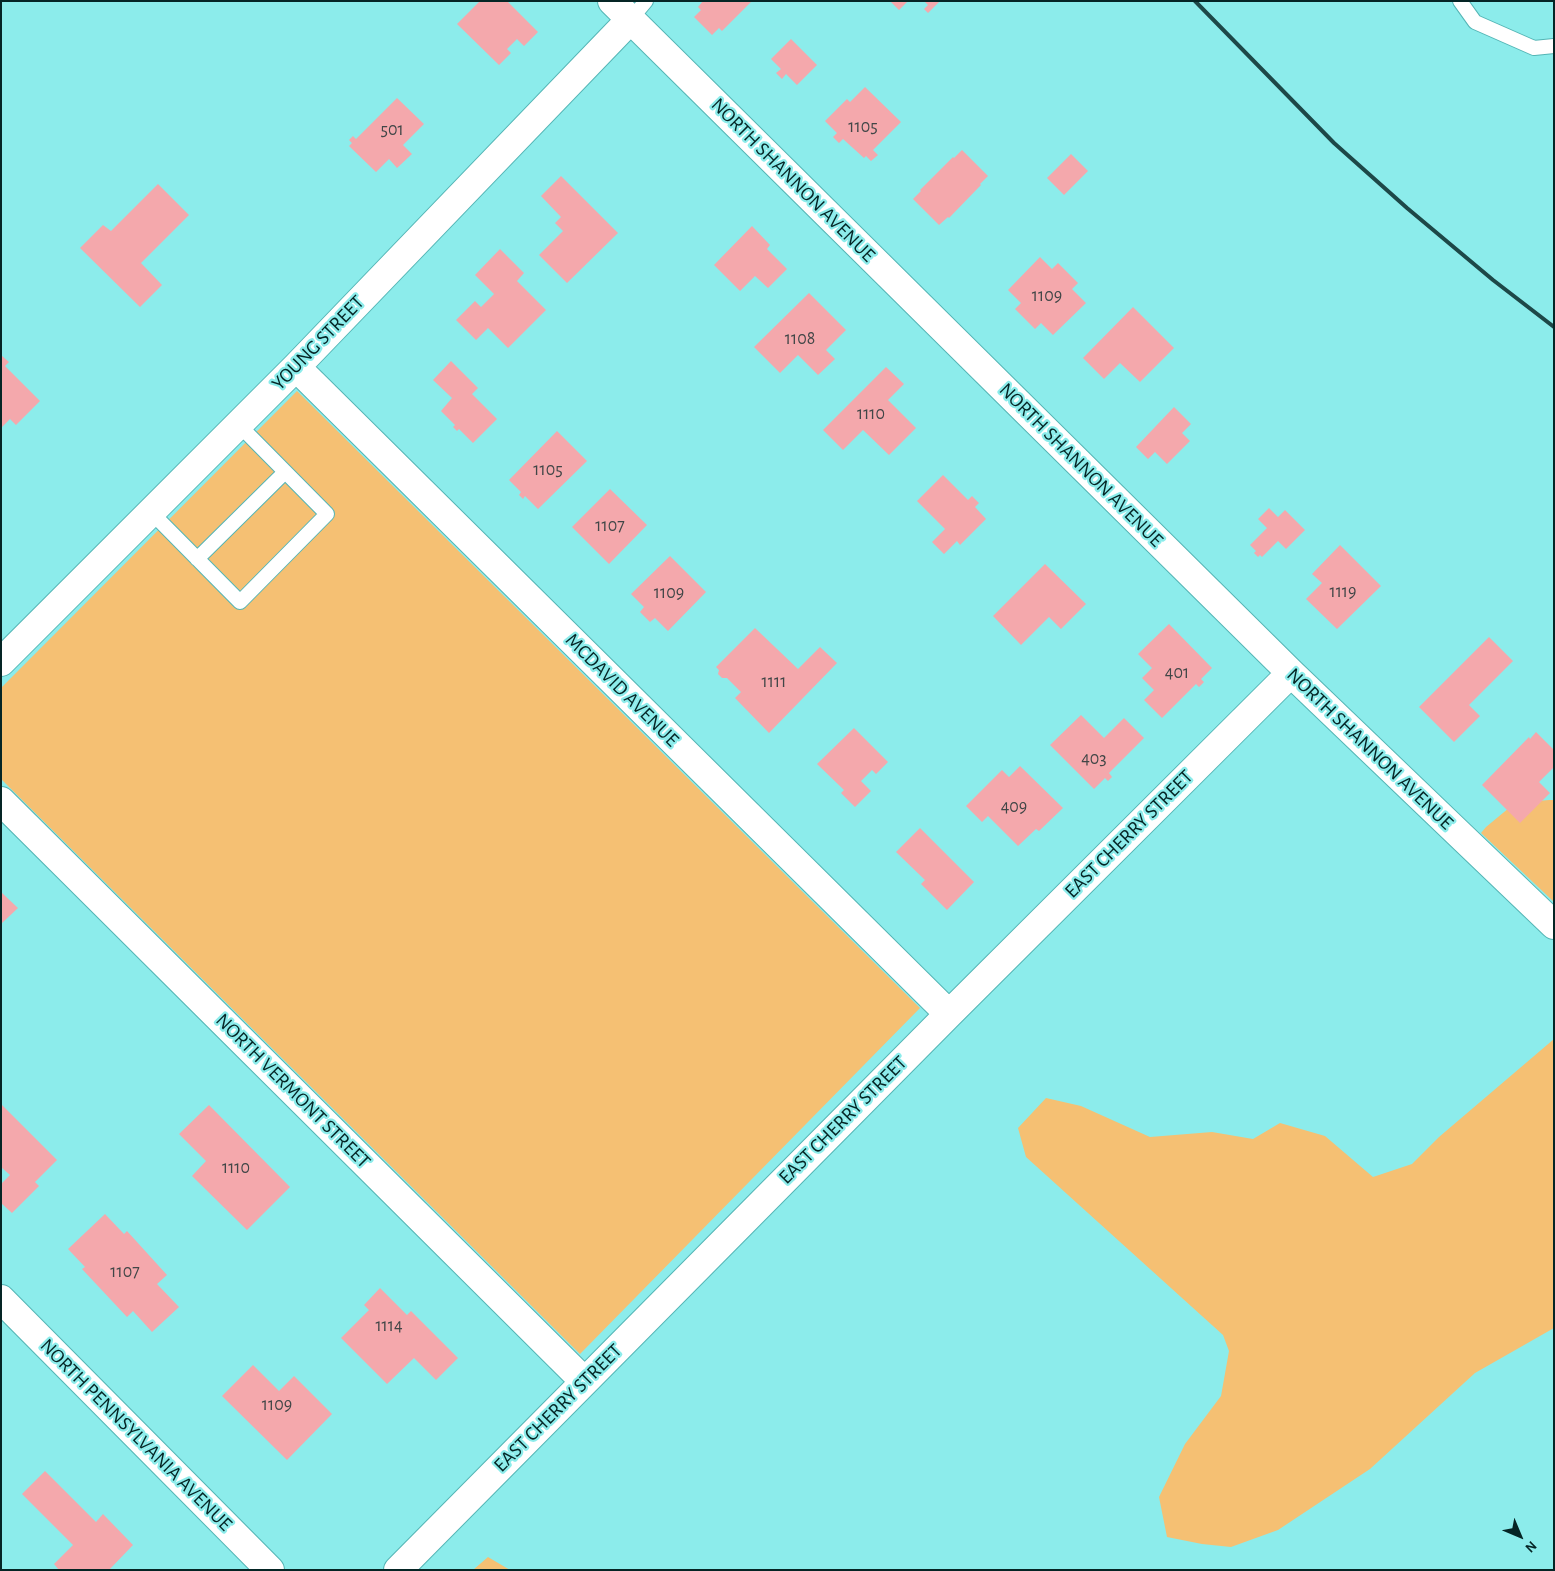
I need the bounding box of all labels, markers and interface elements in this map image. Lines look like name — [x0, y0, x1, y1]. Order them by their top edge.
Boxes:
street label: NORTH SHANNON AVENUE — [706, 93, 880, 267]
house number: 1105 — [848, 116, 878, 138]
house number: 501 — [380, 119, 404, 141]
house number: 1109 — [1032, 285, 1062, 307]
street label: YOUNG STREET — [267, 290, 369, 396]
house number: 1108 — [785, 328, 815, 350]
street label: NORTH SHANNON AVENUE — [994, 378, 1168, 552]
house number: 1110 — [857, 403, 885, 425]
house number: 1105 — [533, 459, 563, 481]
house number: 1107 — [595, 515, 625, 537]
house number: 1119 — [1329, 581, 1357, 603]
house number: 1109 — [654, 582, 684, 604]
street label: MCDAVID AVENUE — [560, 628, 684, 752]
house number: 401 — [1165, 662, 1189, 684]
street label: NORTH SHANNON AVENUE — [1282, 663, 1458, 835]
house number: 1111 — [762, 671, 786, 693]
house number: 403 — [1081, 748, 1107, 770]
street label: EAST CHERRY STREET — [1060, 765, 1198, 903]
house number: 409 — [1001, 796, 1027, 818]
street label: NORTH VERMONT STREET — [211, 1009, 375, 1173]
street label: EAST CHERRY STREET — [774, 1051, 912, 1189]
house number: 1110 — [222, 1157, 250, 1179]
house number: 1107 — [110, 1261, 140, 1283]
house number: 1114 — [375, 1315, 403, 1337]
street label: NORTH PENNSYLVANIA AVENUE — [35, 1334, 237, 1536]
street label: EAST CHERRY STREET — [489, 1339, 627, 1477]
house number: 1109 — [262, 1394, 292, 1416]
north arrow — [1495, 1511, 1545, 1561]
text: N — [1522, 1538, 1539, 1555]

